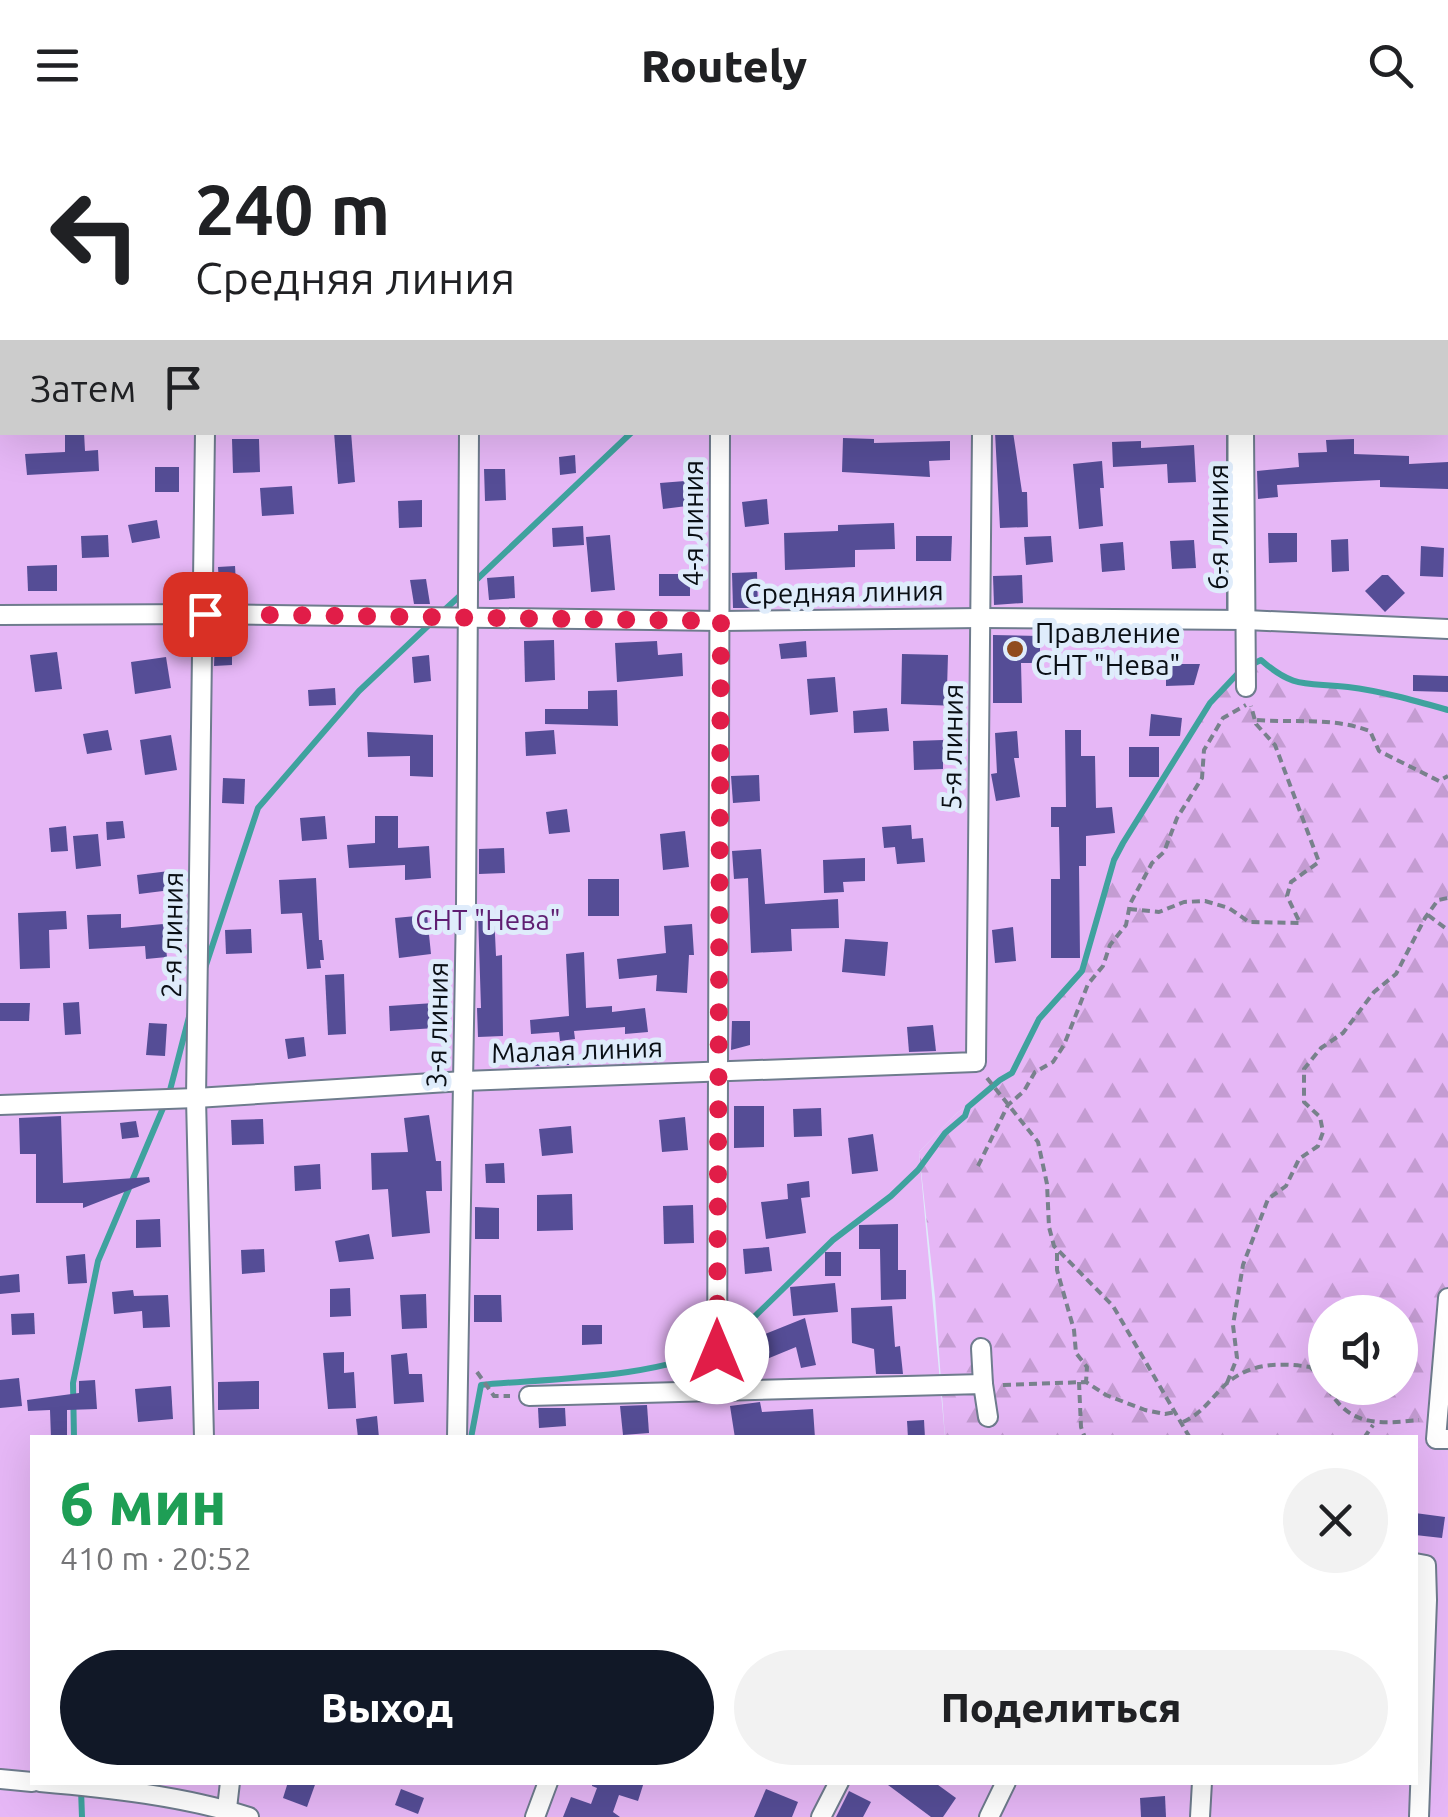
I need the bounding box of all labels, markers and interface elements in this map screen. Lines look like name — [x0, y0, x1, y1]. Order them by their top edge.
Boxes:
icon: menu — [30, 38, 85, 93]
icon: search — [1363, 38, 1418, 93]
text: Routely — [641, 40, 807, 91]
icon: left — [30, 170, 160, 300]
text: 240 m — [195, 170, 390, 248]
text: Средняя линия — [195, 252, 515, 303]
icon: arrive — [156, 360, 211, 415]
text: Затем — [30, 367, 136, 409]
street label: 4-я линия — [677, 460, 708, 586]
street label: 6-я линия — [1202, 464, 1233, 590]
pin — [163, 572, 248, 657]
street label: Средняя линия — [744, 574, 944, 609]
icon: arrive — [178, 587, 233, 642]
place label: Правление СНТ "Нева" — [1035, 617, 1181, 680]
marker: Правление СНТ "Нева" — [1004, 638, 1026, 660]
street label: 5-я линия — [935, 684, 968, 810]
street label: 2-я линия — [155, 872, 188, 998]
park label: СНТ "Нева" — [415, 904, 561, 935]
street label: 3-я линия — [420, 962, 453, 1088]
street label: Малая линия — [491, 1031, 663, 1068]
map controls — [1308, 1295, 1418, 1405]
button: sound — [1308, 1295, 1418, 1405]
position arrow — [665, 1300, 769, 1404]
button: close — [1283, 1468, 1388, 1573]
text: 6 мин — [60, 1469, 227, 1536]
text: 410 m · 20:52 — [60, 1540, 252, 1576]
button: Выход — [60, 1650, 714, 1765]
button: Поделиться — [734, 1650, 1388, 1765]

